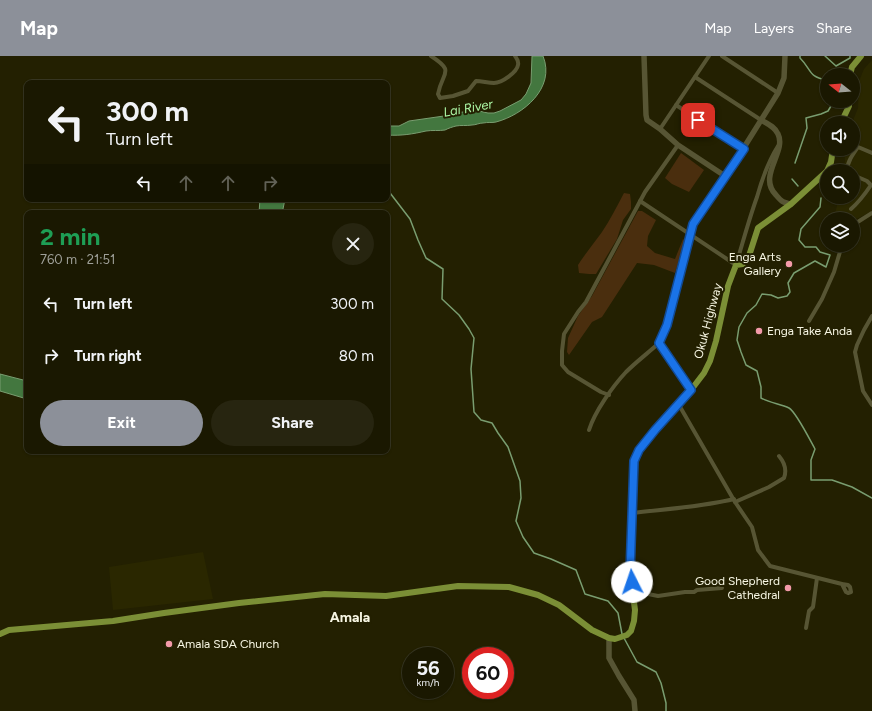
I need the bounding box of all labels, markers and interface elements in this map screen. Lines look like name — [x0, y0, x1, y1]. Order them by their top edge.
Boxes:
text: Map — [20, 17, 58, 40]
text: Map — [704, 20, 732, 37]
text: Layers — [754, 20, 794, 37]
text: Share — [816, 20, 852, 37]
north arrow — [820, 68, 860, 108]
map controls — [820, 68, 860, 252]
text: 300 m — [106, 94, 189, 128]
icon: left — [40, 96, 92, 148]
water label: Lai River — [442, 96, 494, 120]
pin — [681, 103, 715, 137]
icon: arrive — [687, 109, 709, 131]
button: sound — [820, 116, 860, 156]
text: Turn left — [106, 128, 173, 150]
button: search — [820, 164, 860, 204]
icon: left — [133, 172, 155, 194]
icon: ahead — [175, 172, 197, 194]
icon: ahead — [217, 172, 239, 194]
icon: right — [259, 172, 281, 194]
button: layers — [820, 212, 860, 252]
text: 2 min — [40, 222, 100, 251]
button: close — [332, 223, 374, 265]
place label: Enga Arts Gallery — [729, 250, 782, 278]
text: 760 m · 21:51 — [40, 252, 115, 267]
marker: Enga Arts Gallery — [784, 259, 794, 269]
street label: Okuk Highway — [691, 281, 725, 360]
icon: left — [40, 293, 62, 315]
text: Turn left — [74, 295, 132, 313]
text: 300 m — [330, 295, 374, 313]
place label: Enga Take Anda — [767, 324, 852, 338]
marker: Enga Take Anda — [754, 326, 764, 336]
icon: right — [40, 345, 62, 367]
text: Turn right — [74, 347, 142, 365]
text: 80 m — [339, 347, 374, 365]
button: Exit — [40, 400, 203, 446]
button: Share — [211, 400, 374, 446]
position arrow — [611, 561, 653, 603]
place label: Good Shepherd Cathedral — [695, 574, 780, 602]
marker: Good Shepherd Cathedral — [783, 583, 793, 593]
district label: Amala — [330, 609, 370, 626]
place label: Amala SDA Church — [177, 637, 279, 651]
marker: Amala SDA Church — [164, 639, 174, 649]
speed limit sign: 60 — [462, 647, 514, 699]
text: 56 — [416, 656, 440, 680]
text: km/h — [417, 676, 439, 689]

